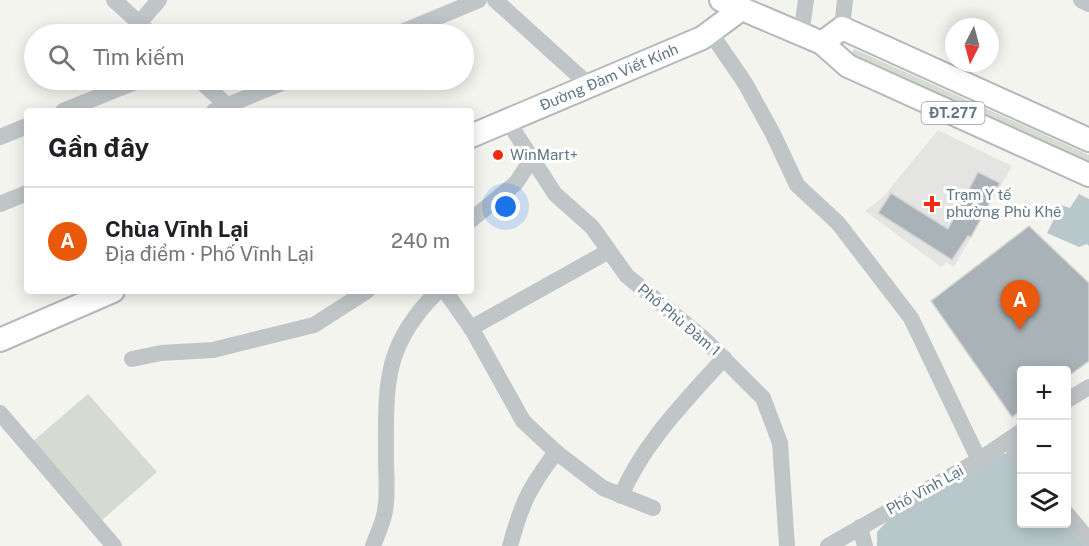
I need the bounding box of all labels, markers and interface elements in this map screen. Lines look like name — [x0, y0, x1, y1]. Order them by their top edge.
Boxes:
north arrow — [945, 18, 999, 72]
search box — [24, 24, 474, 90]
street label: Đường Đàm Viết Kính — [537, 40, 681, 114]
icon: search — [45, 41, 78, 74]
text: Tìm kiếm — [93, 44, 184, 70]
road number: ĐT.277 — [922, 102, 984, 124]
text: Gần đây — [48, 132, 149, 163]
place label: WinMart+ — [510, 146, 578, 163]
marker: WinMart+ — [491, 148, 505, 162]
place label: Trạm Y tế phường Phù Khê — [946, 186, 1062, 220]
your location — [491, 192, 520, 221]
marker: Trạm Y tế phường Phù Khê — [923, 195, 941, 213]
text: Chùa Vĩnh Lại — [105, 216, 249, 242]
text: A — [60, 229, 75, 253]
text: 240 m — [391, 229, 450, 253]
text: Địa điểm · Phố Vĩnh Lại — [105, 242, 314, 266]
street label: Phố Phù Đàm 1 — [635, 280, 724, 359]
pin: A — [1000, 280, 1040, 330]
map controls — [1017, 366, 1071, 528]
button: + — [1017, 366, 1071, 420]
button: − — [1017, 420, 1071, 474]
street label: Phố Vĩnh Lại — [883, 461, 966, 518]
button: layers — [1017, 474, 1071, 528]

